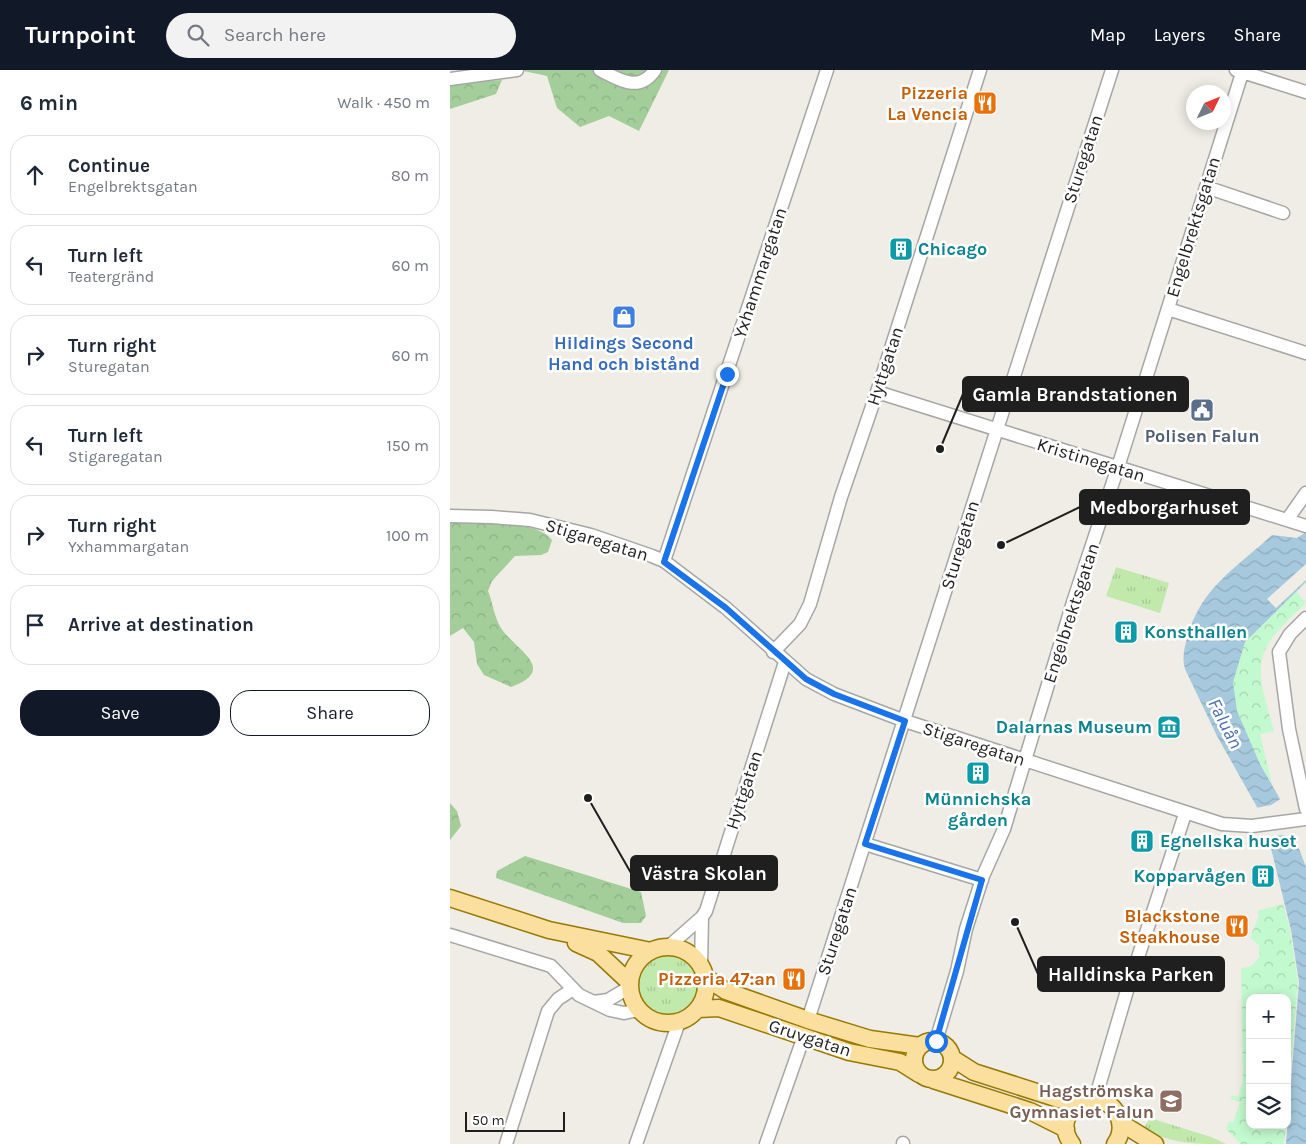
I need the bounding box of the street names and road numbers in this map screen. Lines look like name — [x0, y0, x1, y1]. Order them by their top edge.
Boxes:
street label: Sturegatan — [1058, 112, 1108, 206]
street label: Engelbrektsgatan — [1161, 154, 1225, 300]
street label: Yxhammargatan — [728, 205, 792, 341]
street label: Hyttgatan — [862, 324, 908, 408]
street label: Kristinegatan — [1034, 433, 1148, 487]
street label: Sturegatan — [936, 498, 984, 592]
street label: Stigaregatan — [543, 514, 651, 566]
street label: Engelbrektsgatan — [1038, 540, 1104, 686]
street label: Stigaregatan — [920, 717, 1028, 771]
street label: Hyttgatan — [721, 748, 767, 832]
street label: Sturegatan — [812, 884, 862, 978]
street label: Gruvgatan — [766, 1014, 854, 1062]

